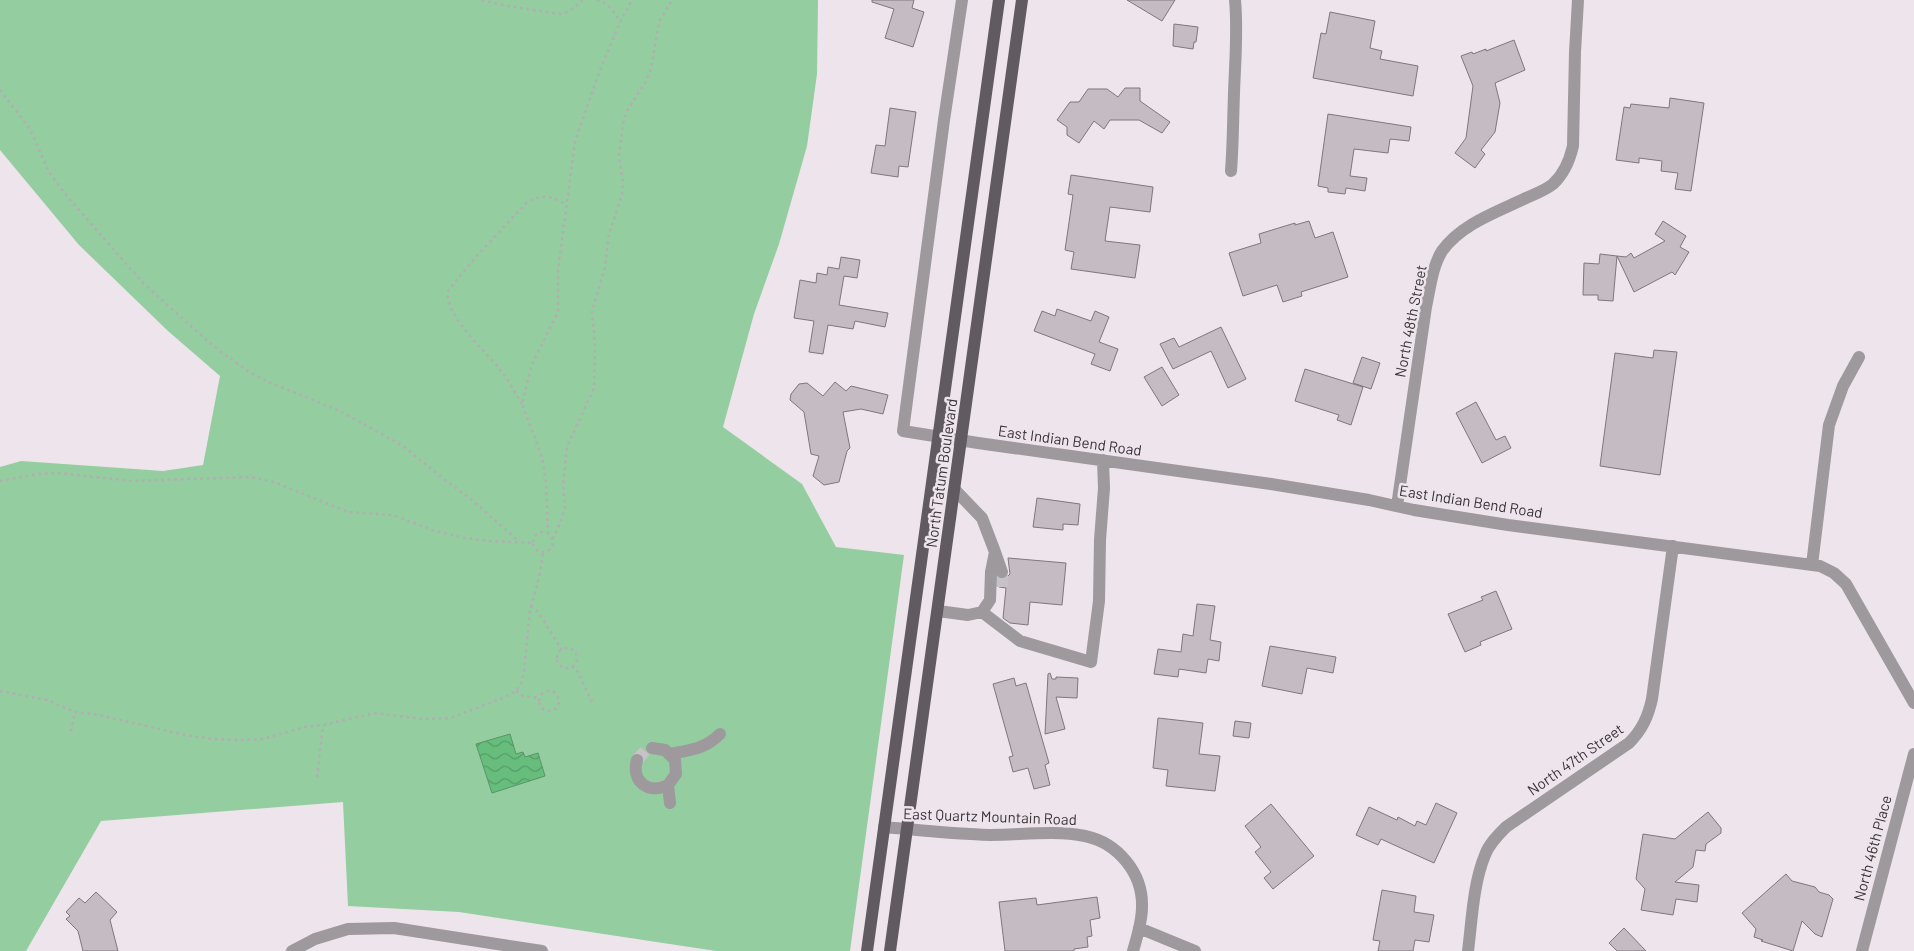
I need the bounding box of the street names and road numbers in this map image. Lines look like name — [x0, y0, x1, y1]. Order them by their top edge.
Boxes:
street label: North 48th Street — [1390, 263, 1430, 379]
street label: North Tatum Boulevard — [922, 397, 960, 549]
street label: East Indian Bend Road — [997, 421, 1143, 459]
street label: East Indian Bend Road — [1398, 481, 1544, 521]
street label: North 47th Street — [1524, 719, 1626, 799]
street label: North 46th Place — [1849, 793, 1895, 903]
street label: East Quartz Mountain Road — [903, 804, 1077, 828]

